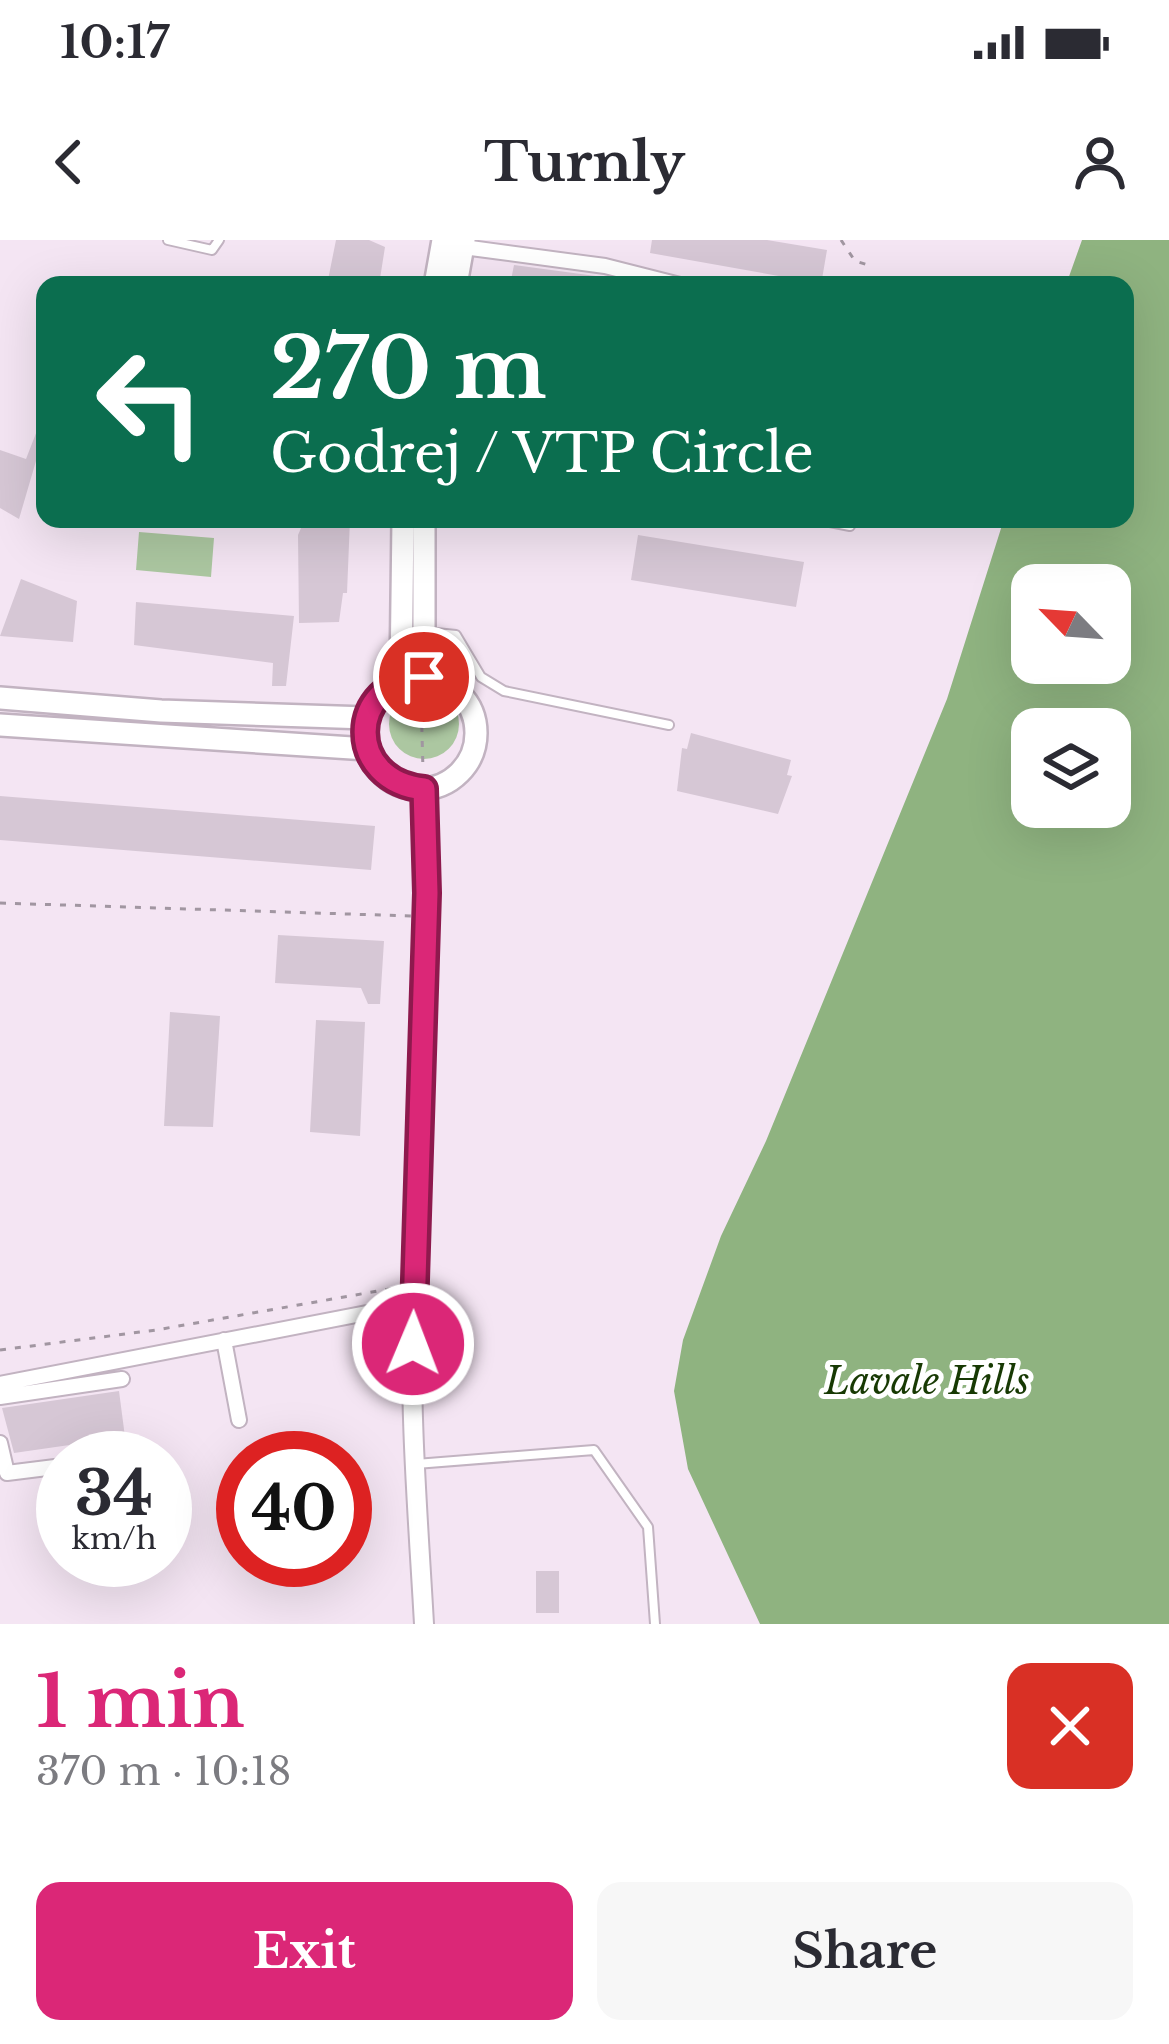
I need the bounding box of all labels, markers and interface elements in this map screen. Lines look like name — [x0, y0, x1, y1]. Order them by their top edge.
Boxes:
text: 10:17 — [60, 14, 169, 70]
icon: back — [36, 129, 102, 195]
text: Turnly — [484, 129, 685, 196]
icon: person — [1067, 129, 1133, 195]
text: 270 m — [270, 317, 547, 421]
icon: left — [72, 324, 228, 480]
text: Godrej / VTP Circle — [270, 420, 814, 487]
north arrow — [1011, 564, 1131, 684]
map controls — [1011, 564, 1131, 828]
pin — [373, 626, 475, 728]
icon: arrive — [391, 644, 457, 710]
button: layers — [1011, 708, 1131, 828]
position arrow — [350, 1281, 476, 1407]
park label: Lavale Hills — [824, 1359, 1029, 1404]
speed limit sign: 40 — [216, 1431, 372, 1587]
text: 34 — [75, 1457, 153, 1531]
text: km/h — [71, 1520, 157, 1557]
text: 1 min — [36, 1657, 245, 1746]
button: close — [1007, 1663, 1133, 1789]
text: 370 m · 10:18 — [36, 1747, 291, 1796]
button: Exit — [36, 1882, 573, 2020]
button: Share — [597, 1882, 1133, 2020]

